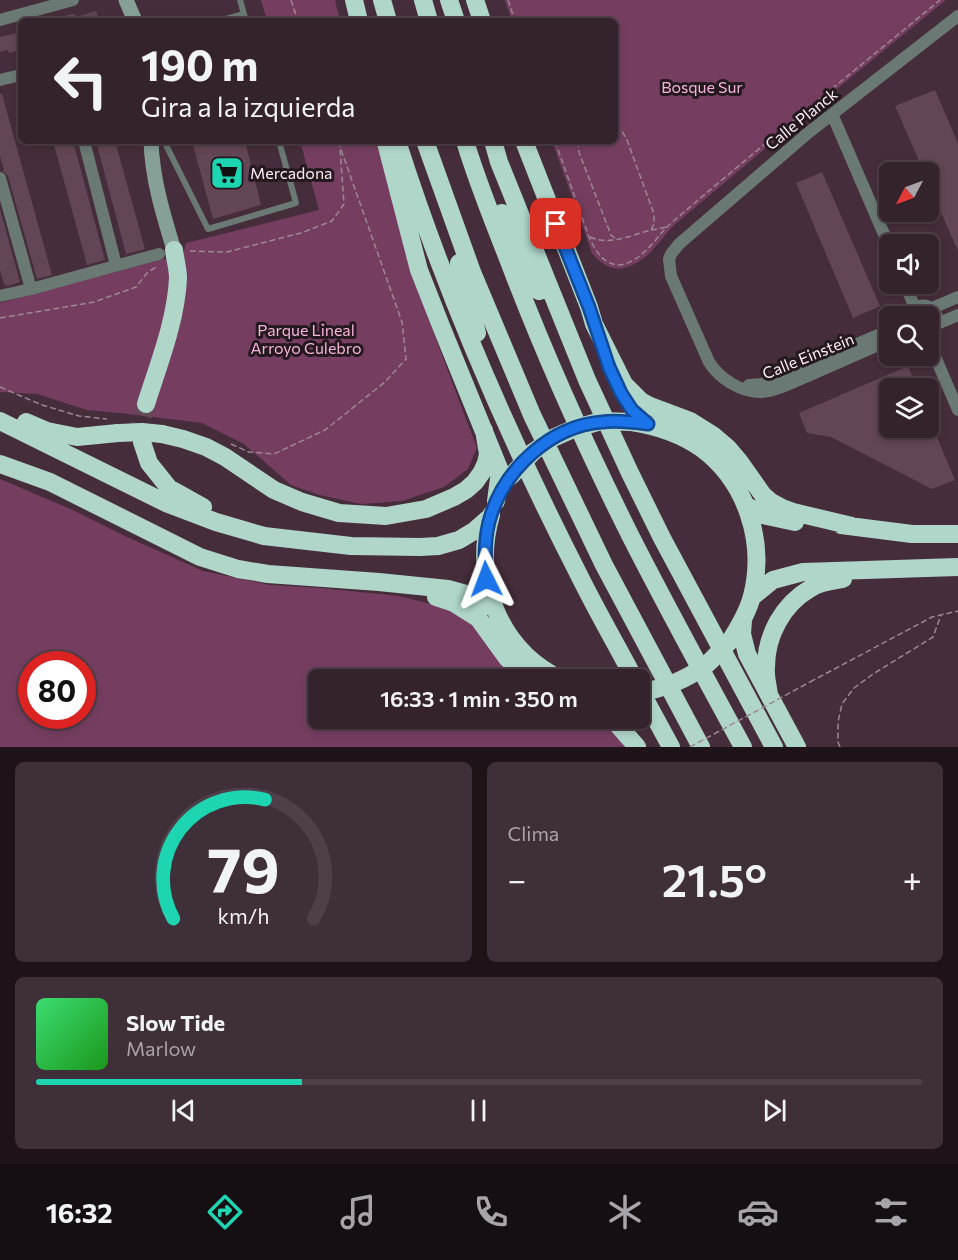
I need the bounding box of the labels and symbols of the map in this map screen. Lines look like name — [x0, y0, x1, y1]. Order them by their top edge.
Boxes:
park label: Bosque Sur — [661, 77, 743, 96]
street label: Calle Planck — [761, 84, 841, 153]
supermarket icon: Mercadona — [209, 155, 245, 191]
north arrow — [879, 162, 939, 222]
place label: Mercadona — [250, 163, 332, 182]
pin — [530, 198, 581, 249]
park label: Parque Lineal Arroyo Culebro — [251, 320, 361, 357]
street label: Calle Einstein — [759, 329, 856, 383]
position arrow — [454, 547, 518, 611]
speed limit sign: 80 — [18, 651, 96, 729]

